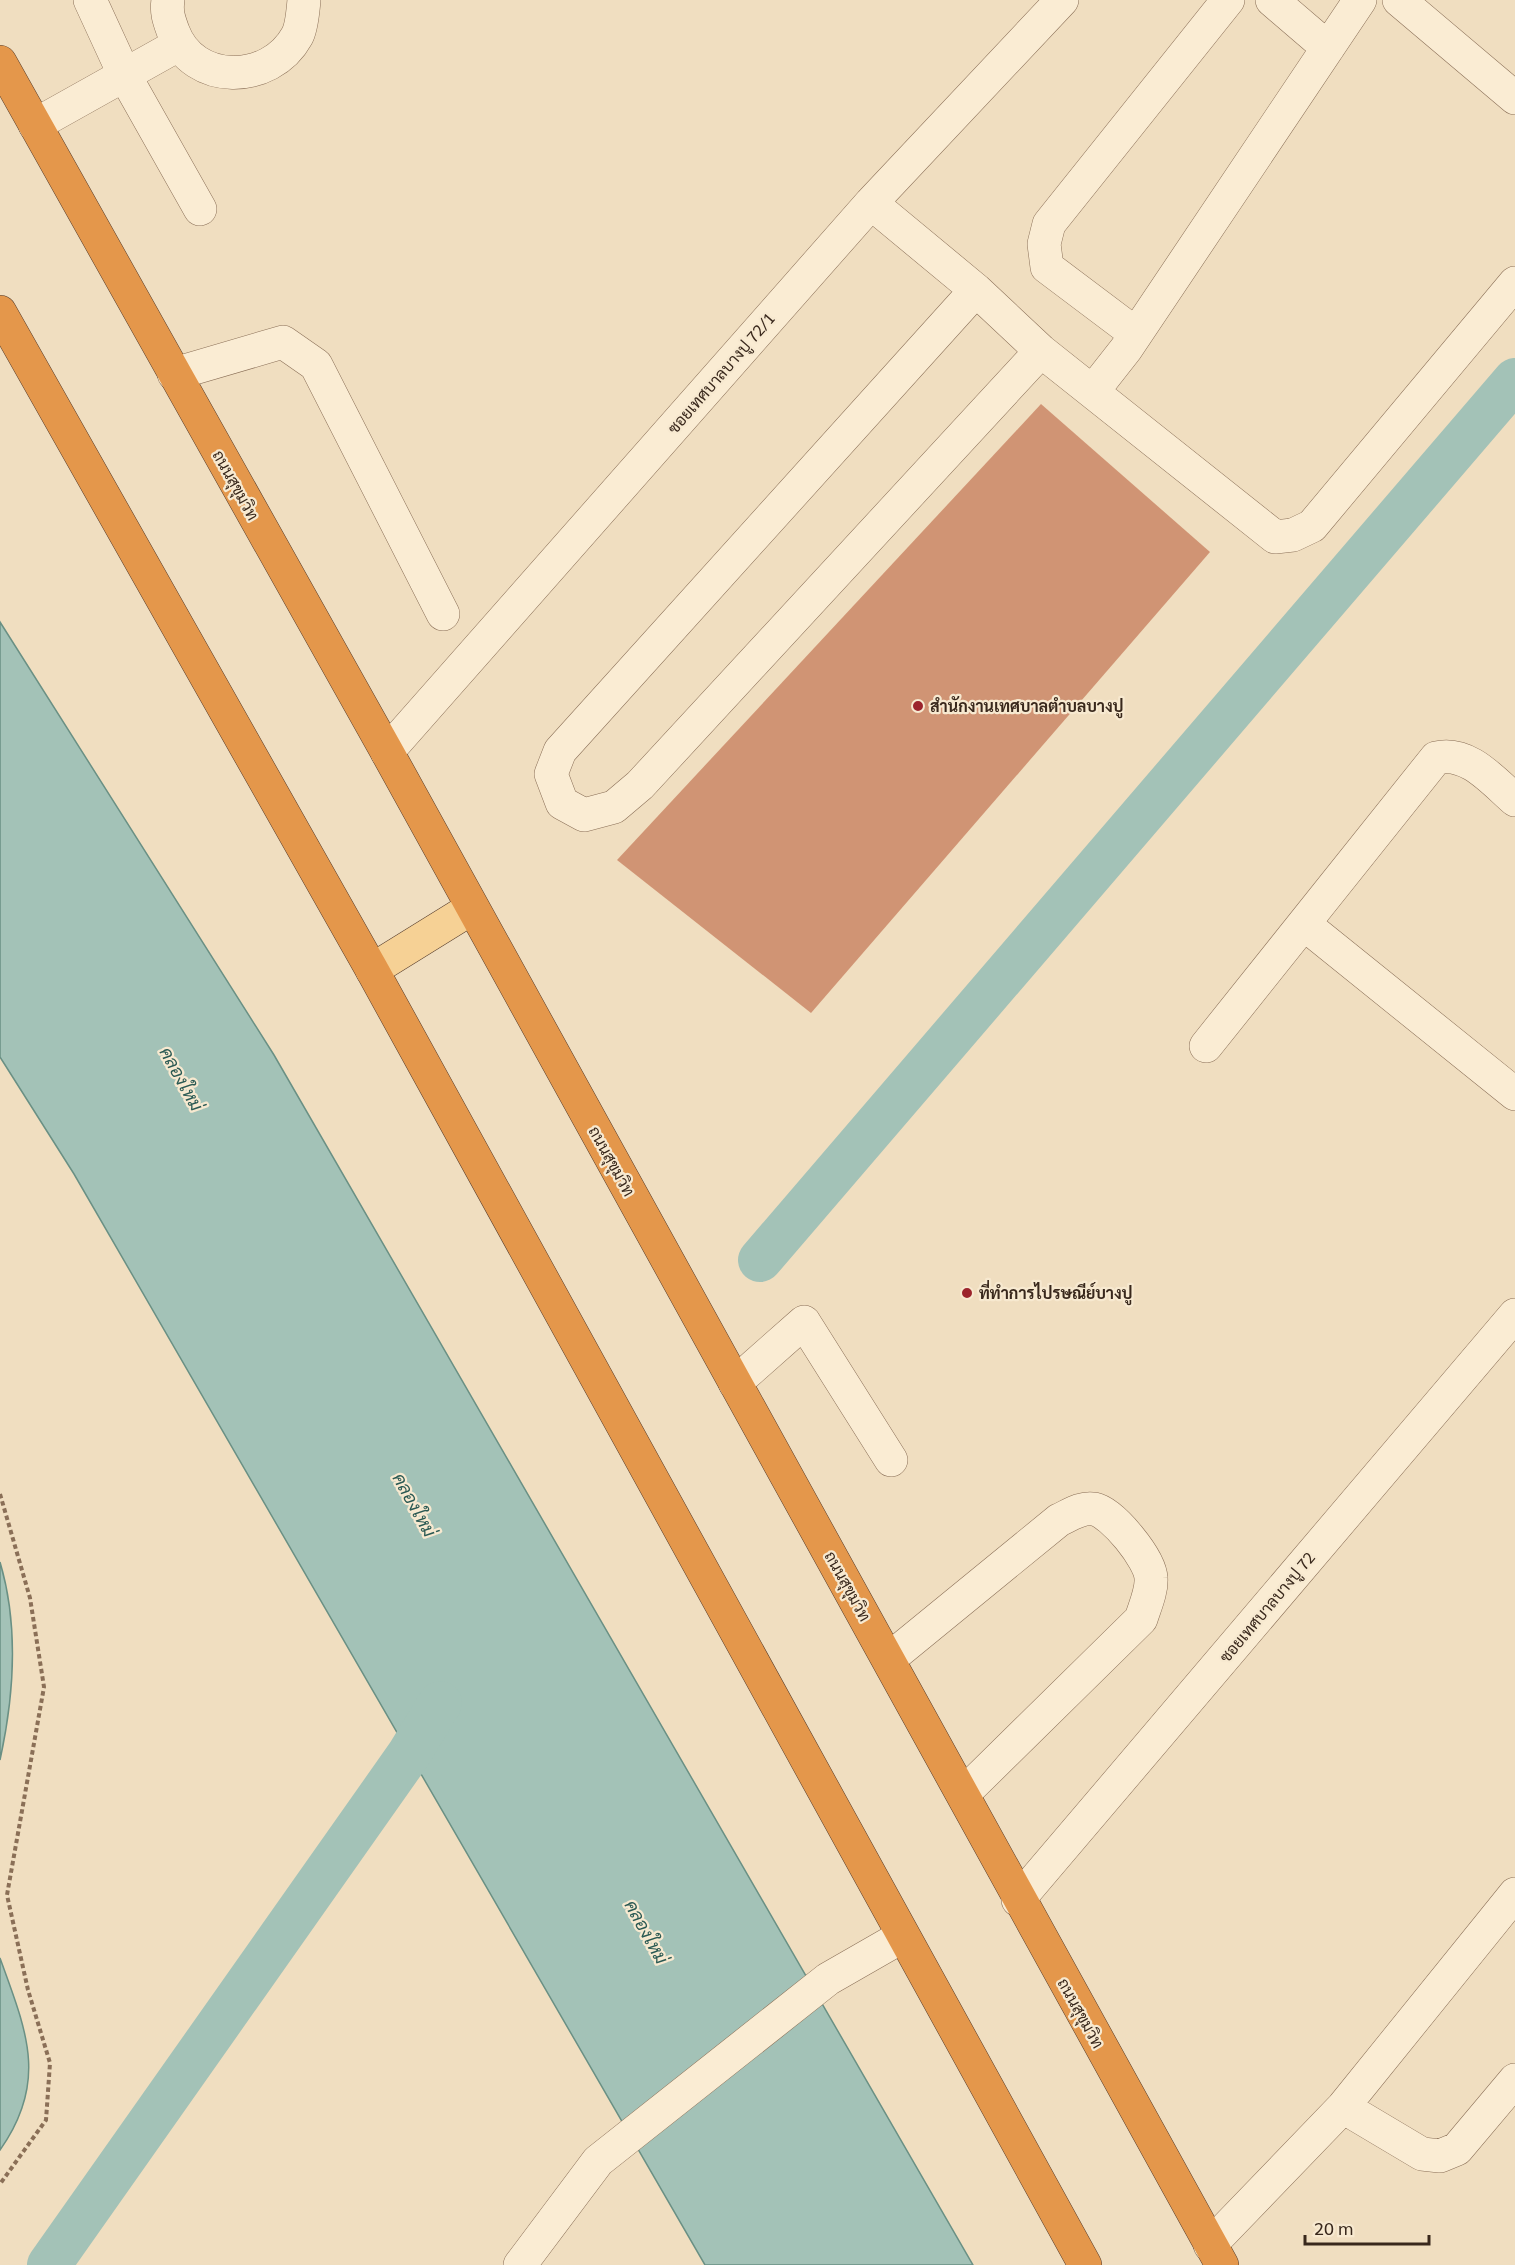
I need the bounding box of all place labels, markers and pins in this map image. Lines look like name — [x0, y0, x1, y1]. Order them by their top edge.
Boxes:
place label: สำนักงานเทศบาลตำบลบางปู — [930, 695, 1123, 719]
marker: สำนักงานเทศบาลตำบลบางปู — [911, 699, 925, 713]
place label: ที่ทำการไปรษณีย์บางปู — [979, 1279, 1132, 1306]
marker: ที่ทำการไปรษณีย์บางปู — [960, 1286, 974, 1300]

